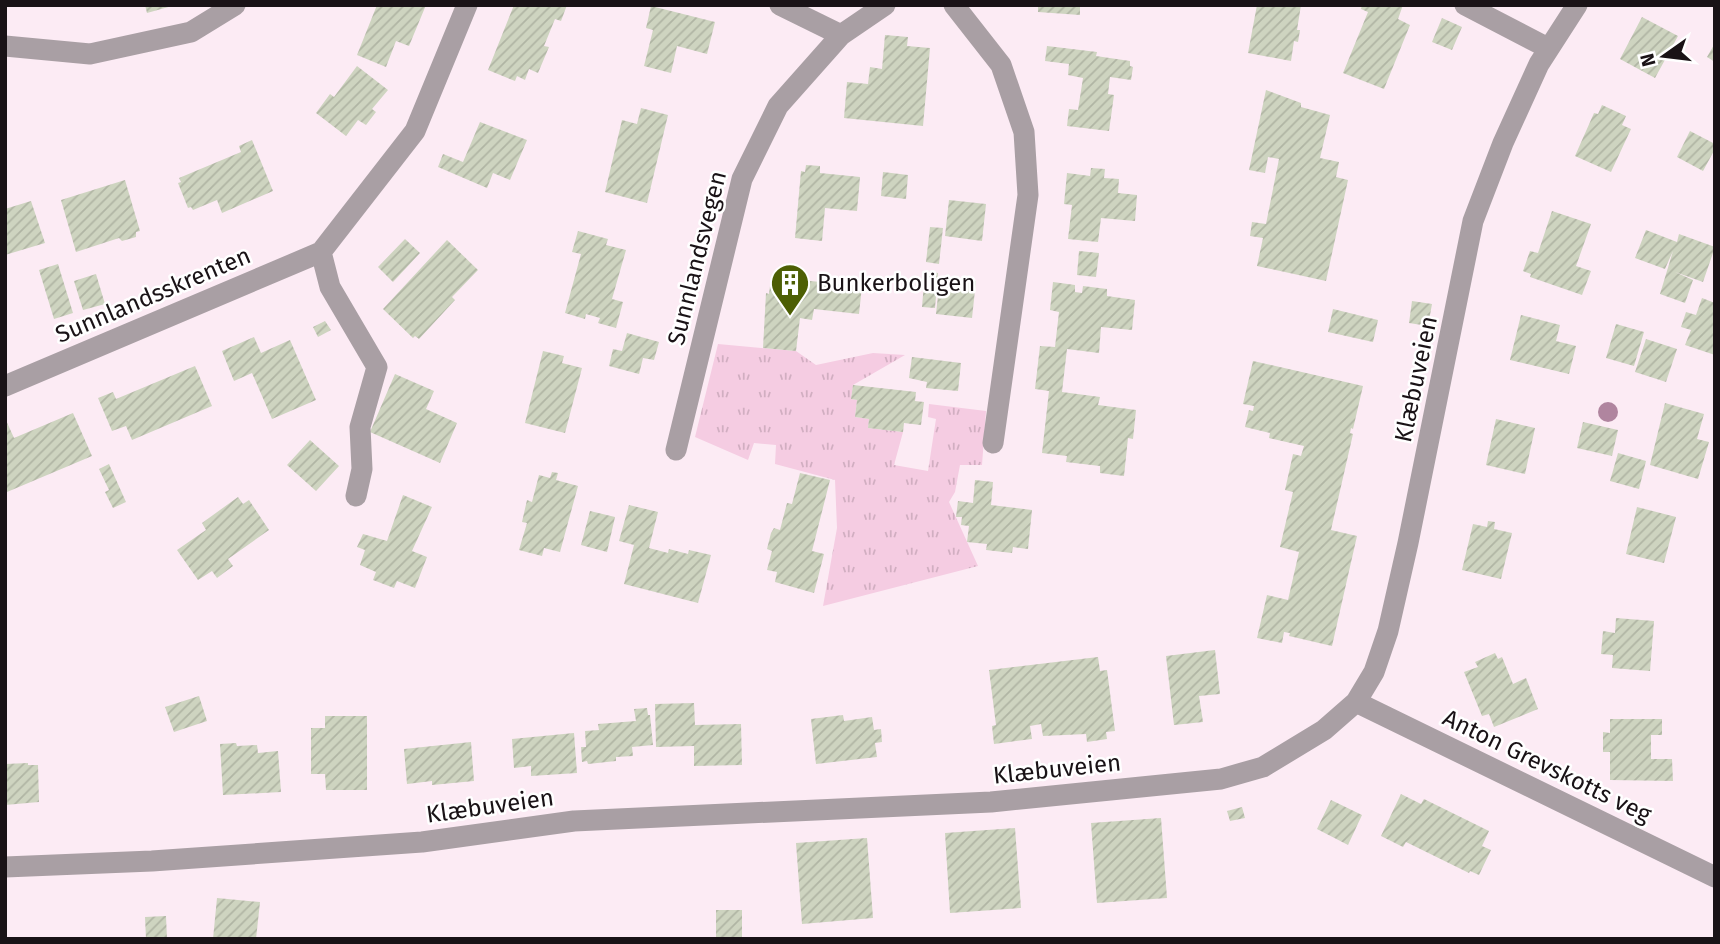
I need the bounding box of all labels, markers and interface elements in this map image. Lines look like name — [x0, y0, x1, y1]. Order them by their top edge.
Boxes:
north arrow — [1629, 21, 1699, 91]
text: N — [1635, 51, 1661, 69]
street label: Sunnlandsvegen — [662, 168, 732, 348]
street label: Sunnlandsskrenten — [51, 241, 255, 349]
building icon: Bunkerboligen — [769, 262, 811, 317]
place label: Bunkerboligen — [817, 269, 975, 297]
street label: Klæbuveien — [1389, 313, 1443, 445]
street label: Anton Grevskotts veg — [1438, 703, 1656, 829]
street label: Klæbuveien — [992, 748, 1122, 790]
street label: Klæbuveien — [424, 783, 556, 829]

